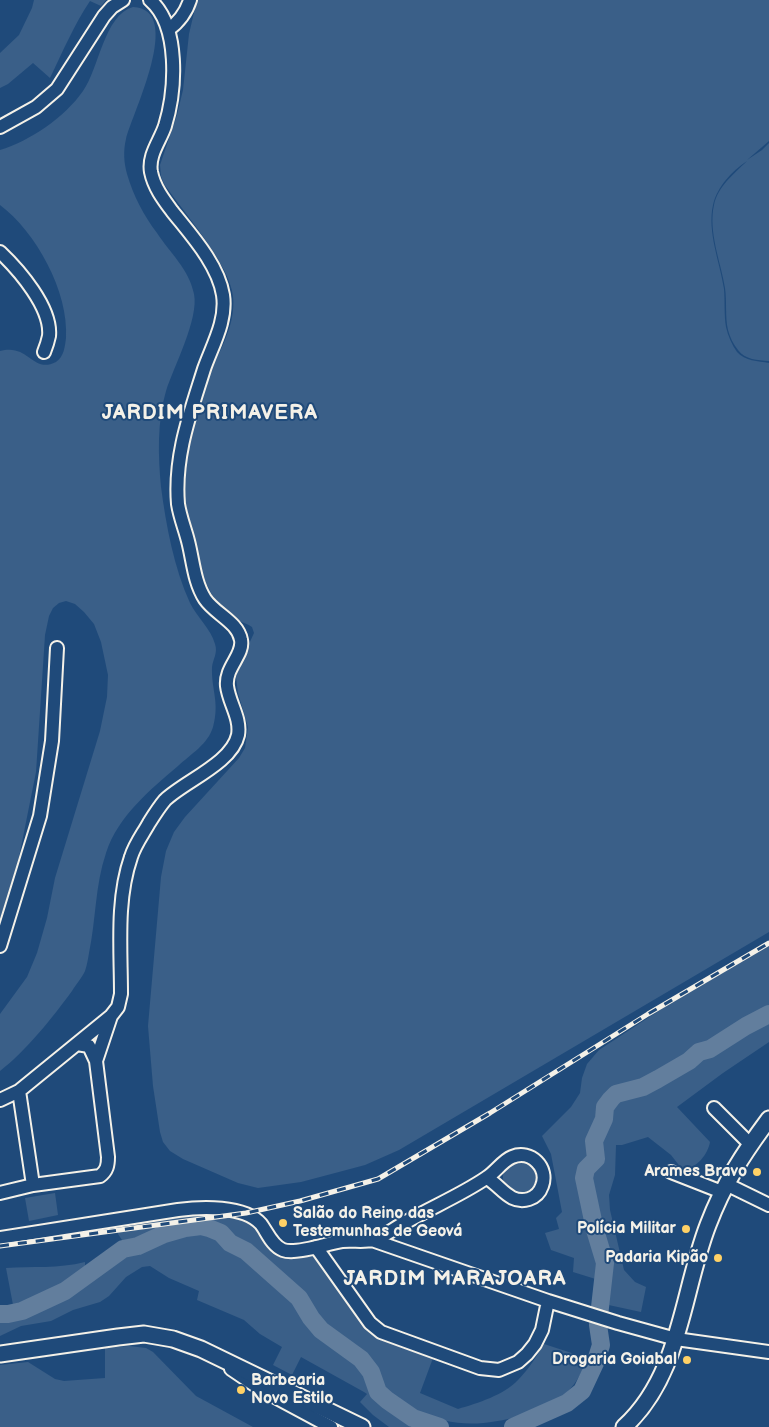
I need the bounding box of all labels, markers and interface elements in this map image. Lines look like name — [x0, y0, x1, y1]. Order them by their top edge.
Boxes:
district label: JARDIM PRIMAVERA — [100, 401, 320, 427]
place label: Arames Bravo — [644, 1162, 747, 1182]
marker: Arames Bravo — [751, 1166, 763, 1178]
place label: Salão do Reino das Testemunhas de Geová — [293, 1204, 462, 1242]
marker: Salão do Reino das Testemunhas de Geová — [277, 1217, 289, 1229]
place label: Polícia Militar — [577, 1219, 676, 1239]
marker: Polícia Militar — [680, 1223, 692, 1235]
place label: Padaria Kipão — [605, 1248, 708, 1268]
marker: Padaria Kipão — [712, 1252, 724, 1264]
district label: JARDIM MARAJOARA — [341, 1267, 569, 1293]
place label: Drogaria Goiabal — [552, 1350, 677, 1370]
marker: Drogaria Goiabal — [681, 1354, 693, 1366]
place label: Barbearia Novo Estilo — [251, 1371, 333, 1409]
marker: Barbearia Novo Estilo — [235, 1384, 247, 1396]

